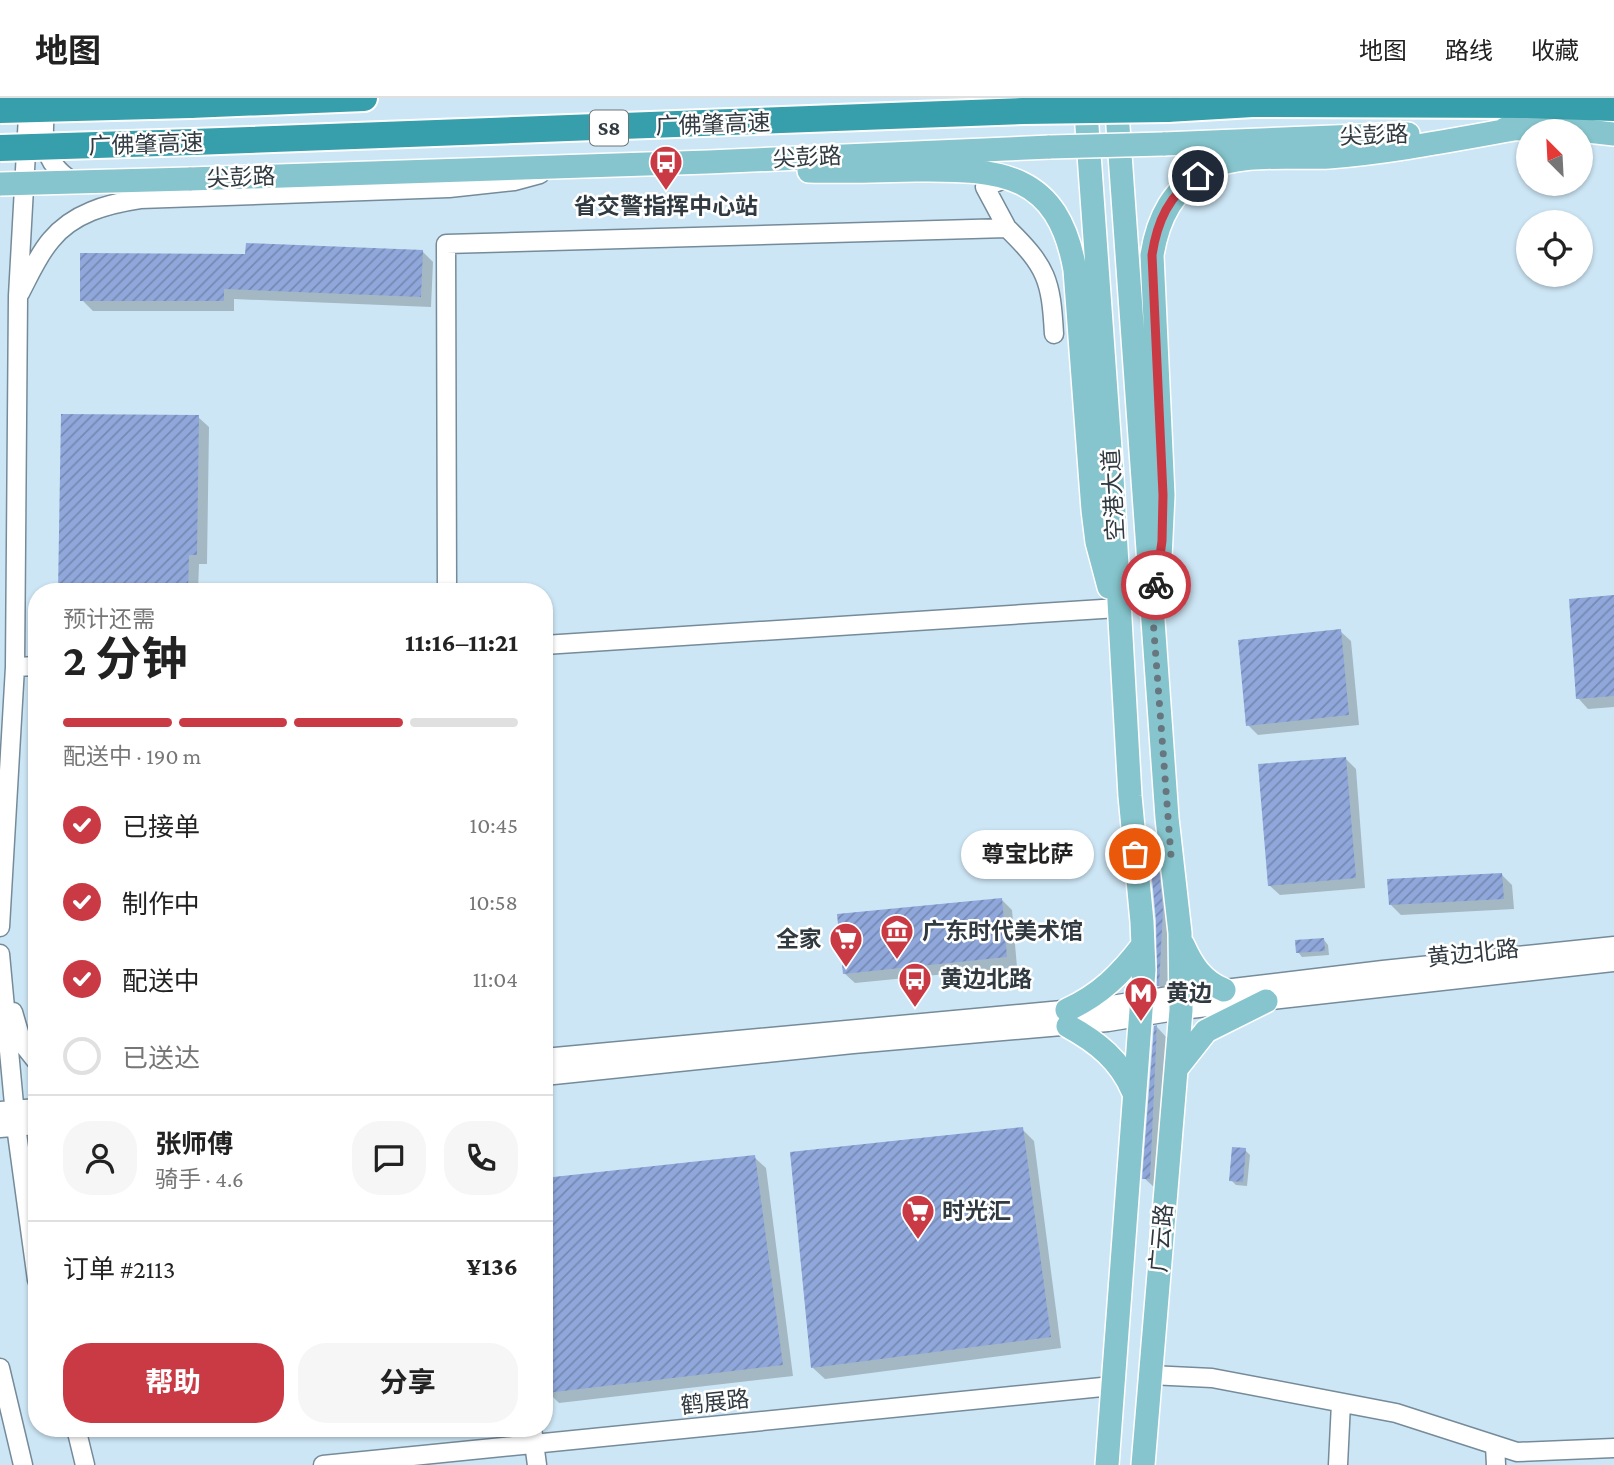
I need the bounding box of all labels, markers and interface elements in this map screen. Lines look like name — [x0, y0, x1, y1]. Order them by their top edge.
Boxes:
text: 地图 — [35, 32, 101, 69]
text: 地图 — [1359, 37, 1407, 64]
text: 路线 — [1445, 37, 1493, 64]
text: 收藏 — [1531, 37, 1579, 64]
street label: 广佛肇高速 — [655, 109, 771, 139]
road number: S8 — [590, 110, 628, 146]
north arrow — [1516, 119, 1592, 196]
map controls — [1516, 119, 1593, 287]
street label: 尖彭路 — [1339, 121, 1409, 149]
street label: 广佛肇高速 — [88, 129, 204, 159]
street label: 尖彭路 — [772, 142, 842, 172]
bus stop icon: 省交警指挥中心站 — [647, 143, 685, 192]
pin — [1168, 146, 1228, 206]
icon: home — [1179, 157, 1217, 195]
street label: 尖彭路 — [206, 163, 276, 191]
place label: 省交警指挥中心站 — [574, 193, 758, 219]
button: locate — [1516, 210, 1593, 287]
street label: 空港大道 — [1098, 448, 1128, 542]
courier — [1121, 550, 1191, 620]
icon: bike — [1137, 566, 1175, 604]
text: 预计还需 — [63, 606, 155, 632]
text: 11:16–11:21 — [405, 628, 518, 657]
text: 2 分钟 — [63, 634, 187, 685]
text: 配送中 · 190 m — [63, 743, 201, 769]
icon: check — [63, 806, 101, 844]
text: 10:45 — [470, 812, 518, 838]
text: 已接单 — [122, 813, 200, 842]
pin — [1105, 824, 1165, 884]
callout: 尊宝比萨 — [960, 830, 1093, 878]
icon: bag — [1116, 835, 1154, 873]
text: 尊宝比萨 — [982, 841, 1074, 867]
icon: check — [63, 883, 101, 921]
text: 10:58 — [469, 889, 518, 915]
text: 制作中 — [122, 890, 200, 919]
museum icon: 广东时代美术馆 — [878, 912, 916, 961]
place label: 广东时代美术馆 — [922, 918, 1083, 944]
supermarket icon: 全家 — [827, 920, 865, 969]
place label: 全家 — [776, 926, 822, 952]
street label: 黄边北路 — [1426, 935, 1520, 971]
icon: check — [63, 960, 101, 998]
bus stop icon: 黄边北路 — [896, 960, 934, 1009]
text: 11:04 — [473, 966, 518, 992]
place label: 黄边北路 — [940, 966, 1032, 992]
text: 配送中 — [122, 967, 200, 996]
metro station icon: 黄边 — [1122, 974, 1160, 1023]
place label: 黄边 — [1166, 980, 1212, 1006]
text: 已送达 — [122, 1044, 200, 1073]
button: person — [63, 1121, 137, 1195]
button: chat — [352, 1121, 426, 1195]
button: phone — [444, 1121, 518, 1195]
text: 张师傅 — [155, 1130, 233, 1159]
text: 骑手 · 4.6 — [155, 1166, 244, 1192]
supermarket icon: 时光汇 — [899, 1192, 937, 1241]
place label: 时光汇 — [942, 1198, 1011, 1224]
street label: 广云路 — [1145, 1202, 1177, 1274]
text: ¥136 — [467, 1252, 518, 1281]
text: 订单 #2113 — [63, 1255, 175, 1284]
button: 帮助 — [63, 1343, 284, 1423]
button: 分享 — [298, 1343, 518, 1423]
street label: 鹤展路 — [679, 1385, 751, 1419]

